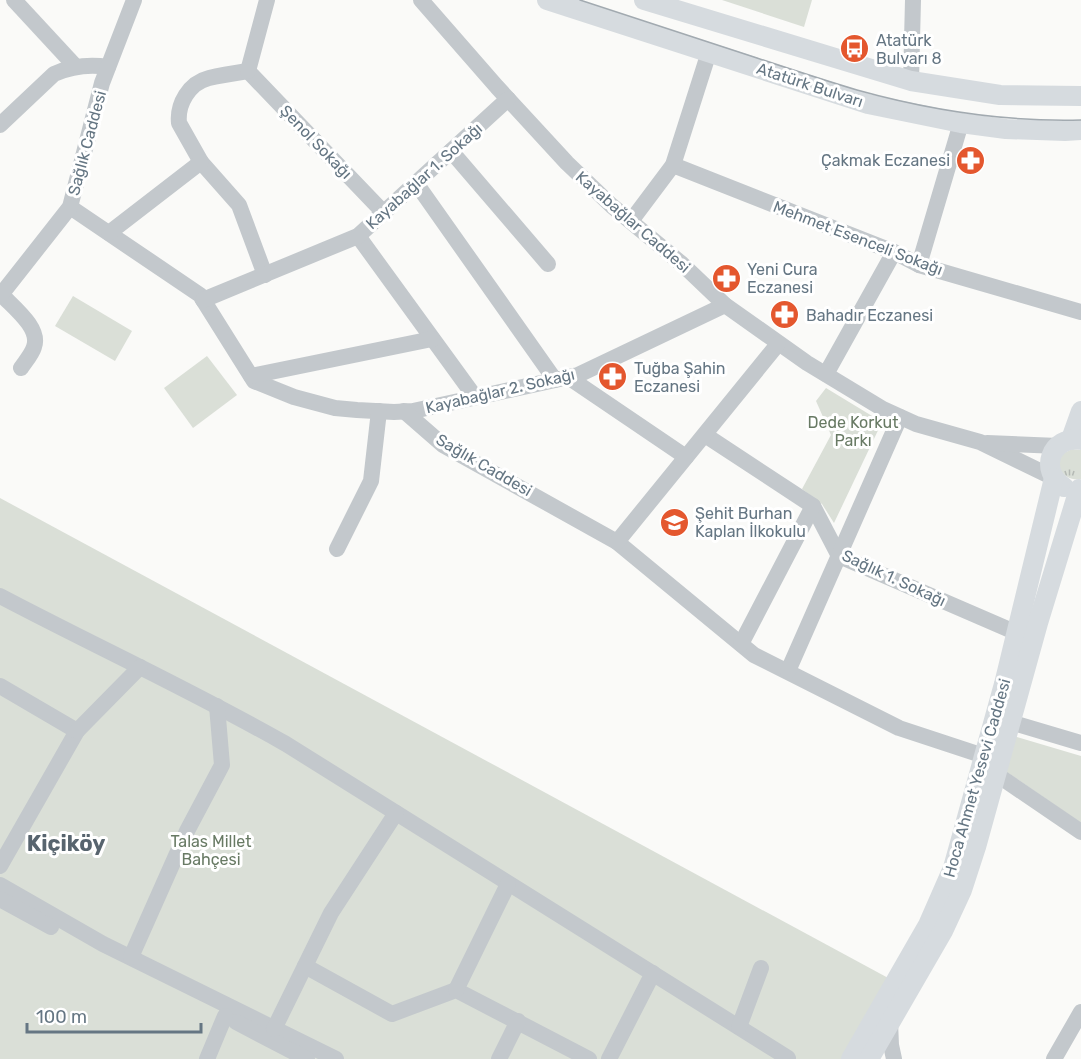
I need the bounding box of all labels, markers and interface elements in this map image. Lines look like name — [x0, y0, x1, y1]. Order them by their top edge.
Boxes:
place label: Atatürk Bulvarı 8 — [876, 31, 942, 68]
bus stop icon: Atatürk Bulvarı 8 — [839, 33, 871, 65]
street label: Atatürk Bulvarı — [754, 59, 866, 111]
street label: Sağlık Caddesi — [64, 89, 110, 197]
street label: Şenol Sokağı — [276, 101, 356, 183]
street label: Kayabağlar 1. Sokağı — [362, 119, 486, 233]
pharmacy icon: Çakmak Eczanesi — [955, 144, 987, 176]
place label: Çakmak Eczanesi — [821, 151, 950, 170]
street label: Kayabağlar Caddesi — [572, 167, 694, 277]
street label: Mehmet Esenceli Sokağı — [770, 197, 946, 279]
place label: Yeni Cura Eczanesi — [747, 260, 818, 297]
pharmacy icon: Yeni Cura Eczanesi — [710, 262, 742, 294]
pharmacy icon: Bahadır Eczanesi — [769, 299, 801, 331]
place label: Bahadır Eczanesi — [806, 306, 933, 325]
place label: Tuğba Şahin Eczanesi — [634, 359, 726, 396]
pharmacy icon: Tuğba Şahin Eczanesi — [597, 361, 629, 393]
street label: Kayabağlar 2. Sokağı — [424, 365, 576, 417]
park label: Dede Korkut Parkı — [808, 413, 898, 450]
street label: Sağlık Caddesi — [433, 430, 535, 500]
place label: Şehit Burhan Kaplan İlkokulu — [695, 504, 806, 541]
school or university icon: Şehit Burhan Kaplan İlkokulu — [658, 506, 690, 538]
street label: Sağlık 1. Sokağı — [839, 546, 949, 610]
street label: Hoca Ahmet Yesevi Caddesi — [939, 676, 1015, 880]
district label: Kiçiköy — [27, 830, 105, 857]
park label: Talas Millet Bahçesi — [171, 832, 251, 869]
scale bar — [27, 996, 201, 1034]
text: 100 m — [36, 1006, 87, 1028]

